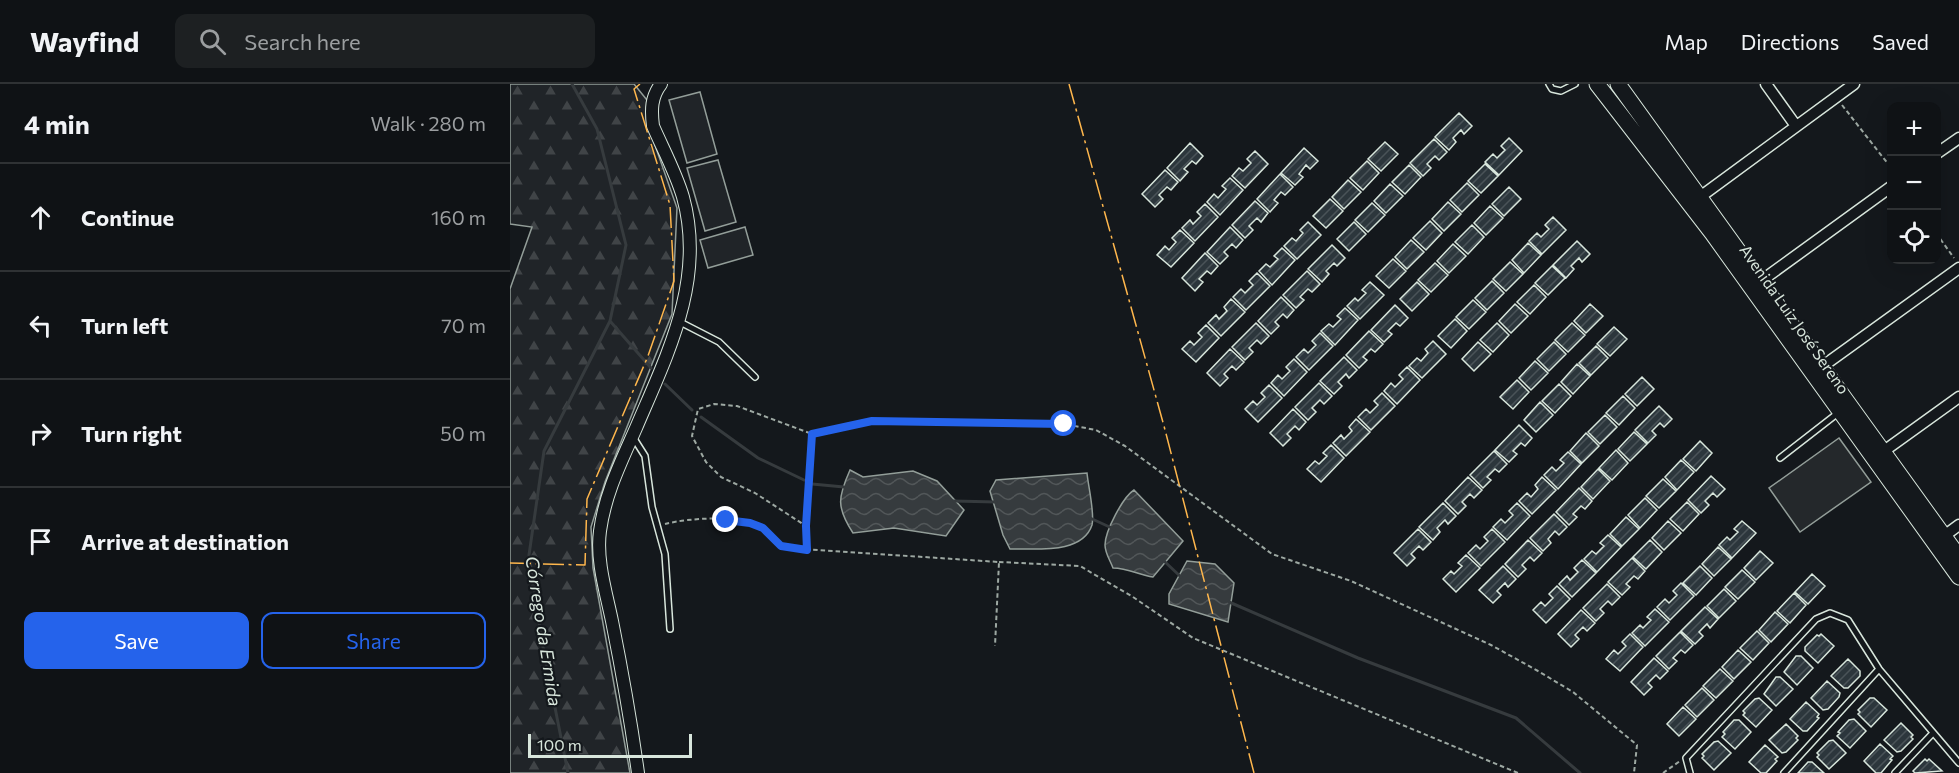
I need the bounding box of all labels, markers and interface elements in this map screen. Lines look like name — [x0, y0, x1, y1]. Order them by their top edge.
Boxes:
search box — [175, 14, 595, 68]
text: Wayfind — [30, 24, 139, 58]
icon: search — [196, 25, 229, 58]
text: Search here — [244, 28, 361, 55]
text: Map — [1665, 29, 1708, 54]
text: Directions — [1741, 29, 1839, 54]
text: Saved — [1872, 29, 1929, 54]
map controls — [1887, 102, 1941, 264]
button: + — [1887, 102, 1941, 156]
text: 4 min — [24, 108, 90, 139]
text: Walk · 280 m — [370, 111, 486, 135]
button: − — [1887, 156, 1941, 210]
icon: ahead — [24, 201, 57, 234]
text: Continue — [81, 204, 174, 231]
text: 160 m — [431, 205, 486, 229]
button: locate — [1887, 210, 1941, 264]
street label: Avenida Luiz José Sereno — [1736, 241, 1854, 397]
icon: left — [24, 309, 57, 342]
text: Turn left — [81, 312, 168, 339]
text: 70 m — [441, 313, 486, 337]
route start — [1050, 410, 1076, 436]
icon: right — [24, 417, 57, 450]
text: Turn right — [81, 420, 182, 447]
text: 50 m — [440, 421, 486, 445]
route end — [712, 506, 738, 532]
icon: arrive — [24, 525, 57, 558]
text: Arrive at destination — [81, 528, 289, 555]
water label: Córrego da Ermida — [521, 554, 567, 708]
button: Save — [24, 612, 249, 669]
button: Share — [261, 612, 486, 669]
scale bar — [528, 731, 692, 758]
text: 100 m — [537, 735, 582, 754]

